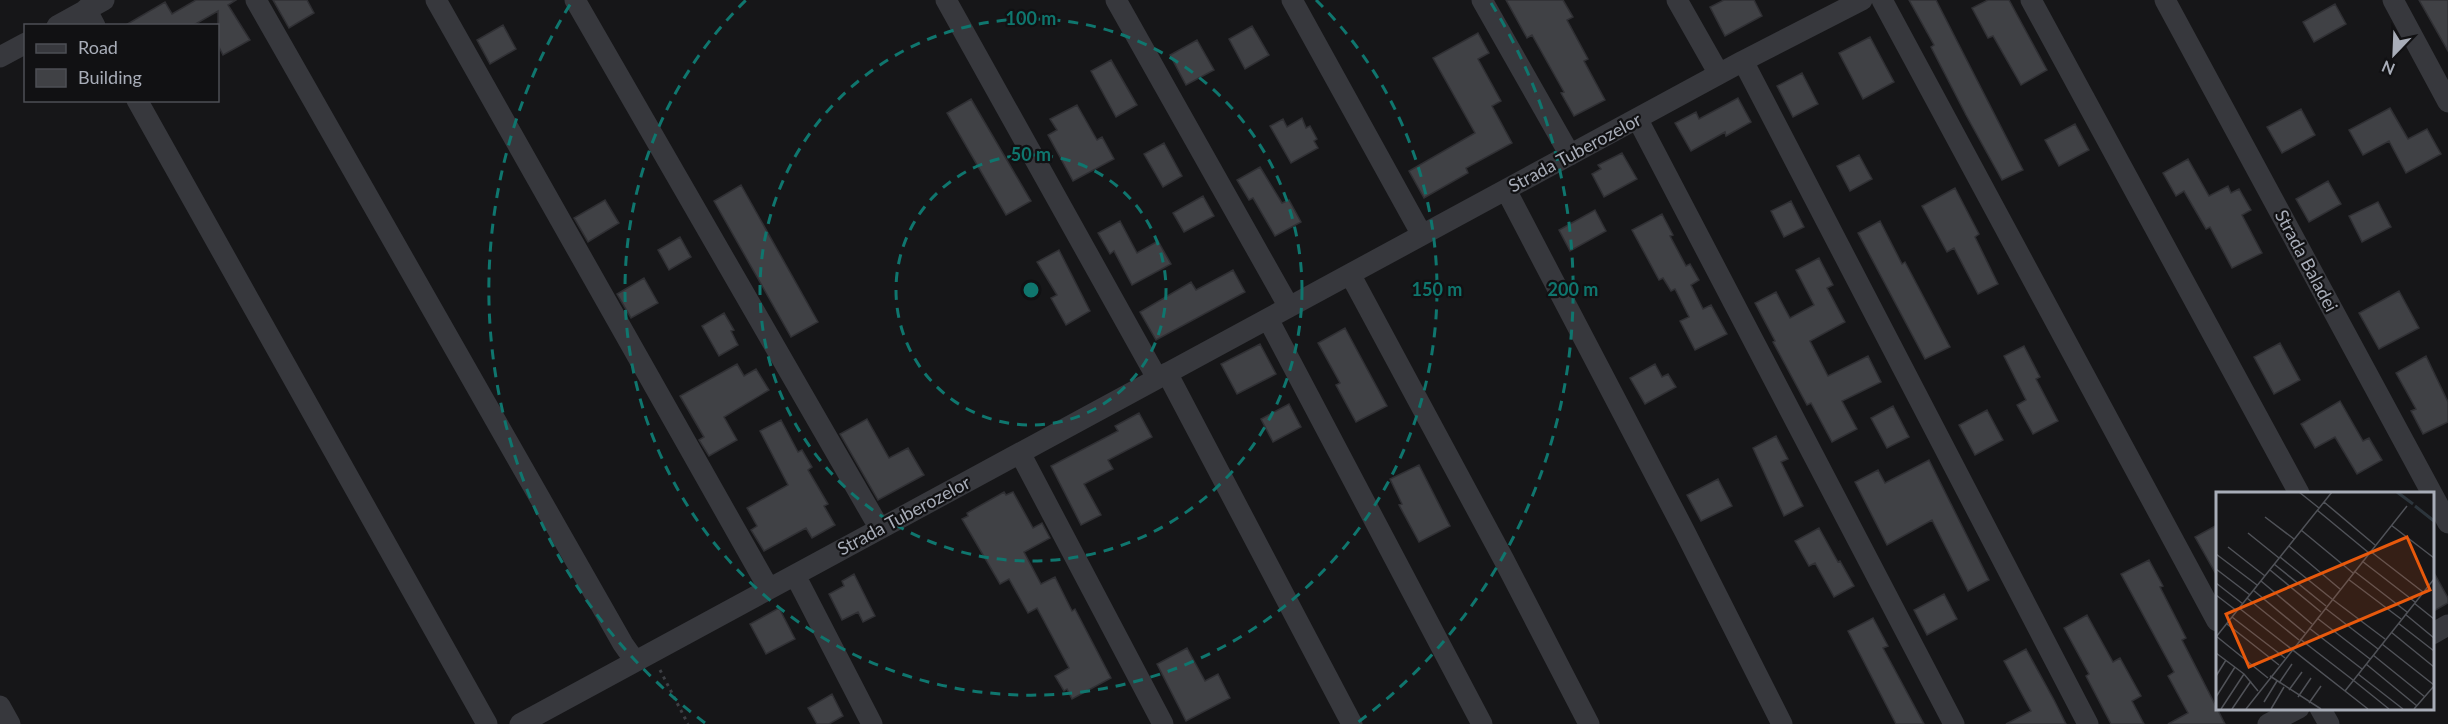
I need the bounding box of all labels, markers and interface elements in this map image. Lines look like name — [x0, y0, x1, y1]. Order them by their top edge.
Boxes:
text: 100 m — [1006, 7, 1056, 29]
legend — [24, 24, 219, 102]
north arrow — [2364, 24, 2424, 84]
text: Road — [78, 36, 118, 58]
text: N — [2379, 57, 2397, 79]
text: Building — [78, 66, 142, 88]
street label: Strada Tuberozelor — [1504, 108, 1645, 196]
text: 50 m — [1011, 143, 1051, 165]
street label: Strada Baladei — [2271, 206, 2343, 315]
text: 150 m — [1412, 278, 1462, 300]
text: 200 m — [1548, 278, 1598, 300]
centre of rings — [1021, 280, 1041, 300]
street label: Strada Tuberozelor — [833, 471, 974, 559]
inset map — [2216, 492, 2433, 709]

